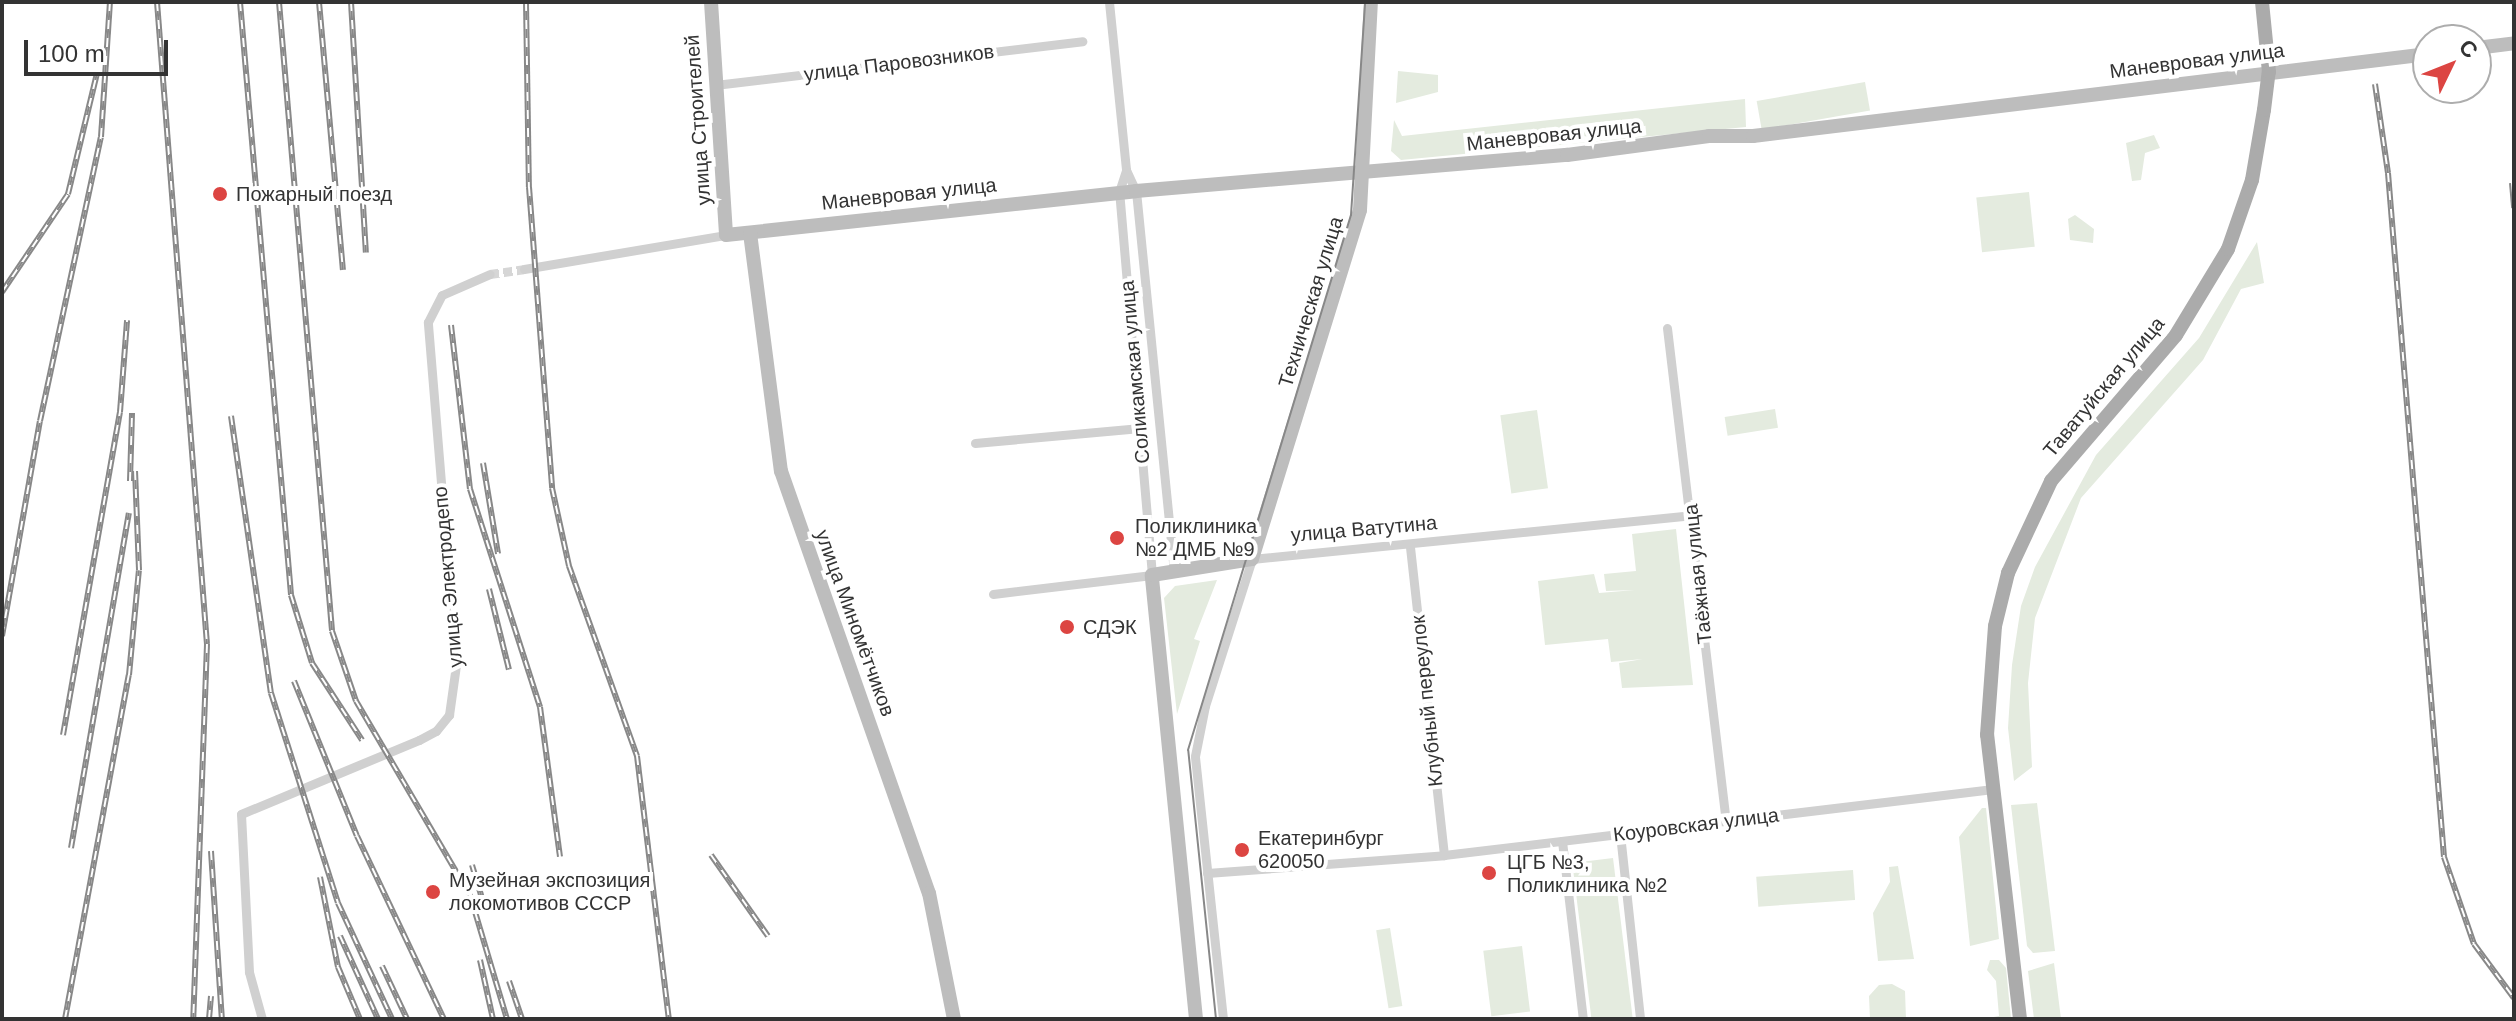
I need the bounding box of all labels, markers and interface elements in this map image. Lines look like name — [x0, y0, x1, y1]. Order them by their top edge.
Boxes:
scale bar — [28, 24, 172, 74]
north arrow — [2412, 24, 2492, 104]
street label: улица Строителей — [680, 34, 716, 206]
text: С — [2454, 34, 2483, 63]
street label: Маневровая улица — [2108, 38, 2286, 84]
street label: улица Паровозников — [802, 39, 996, 87]
text: 100 m — [38, 40, 105, 67]
street label: Маневровая улица — [1465, 114, 1643, 156]
street label: Маневровая улица — [820, 173, 998, 215]
place label: Пожарный поезд — [236, 182, 392, 206]
marker: Пожарный поезд — [211, 185, 229, 203]
street label: Техническая улица — [1274, 214, 1348, 390]
street label: Соликамская улица — [1115, 279, 1155, 465]
street label: Таватуйская улица — [2038, 312, 2170, 462]
street label: улица Электродепо — [428, 485, 468, 669]
street label: Таёжная улица — [1679, 503, 1717, 645]
street label: улица Ватутина — [1290, 511, 1438, 547]
place label: Поликлиника №2 ДМБ №9 — [1135, 514, 1257, 561]
street label: улица Миномётчиков — [810, 526, 900, 720]
marker: Поликлиника №2 ДМБ №9 — [1106, 527, 1128, 549]
street label: Клубный переулок — [1406, 614, 1448, 788]
place label: СДЭК — [1083, 615, 1137, 639]
marker: СДЭК — [1058, 618, 1076, 636]
street label: Коуровская улица — [1612, 803, 1780, 847]
place label: Екатеринбург 620050 — [1258, 826, 1384, 873]
marker: Екатеринбург 620050 — [1233, 841, 1251, 859]
place label: ЦГБ №3, Поликлиника №2 — [1507, 850, 1667, 897]
marker: ЦГБ №3, Поликлиника №2 — [1478, 862, 1500, 884]
place label: Музейная экспозиция локомотивов СССР — [449, 868, 650, 915]
marker: Музейная экспозиция локомотивов СССР — [424, 883, 442, 901]

